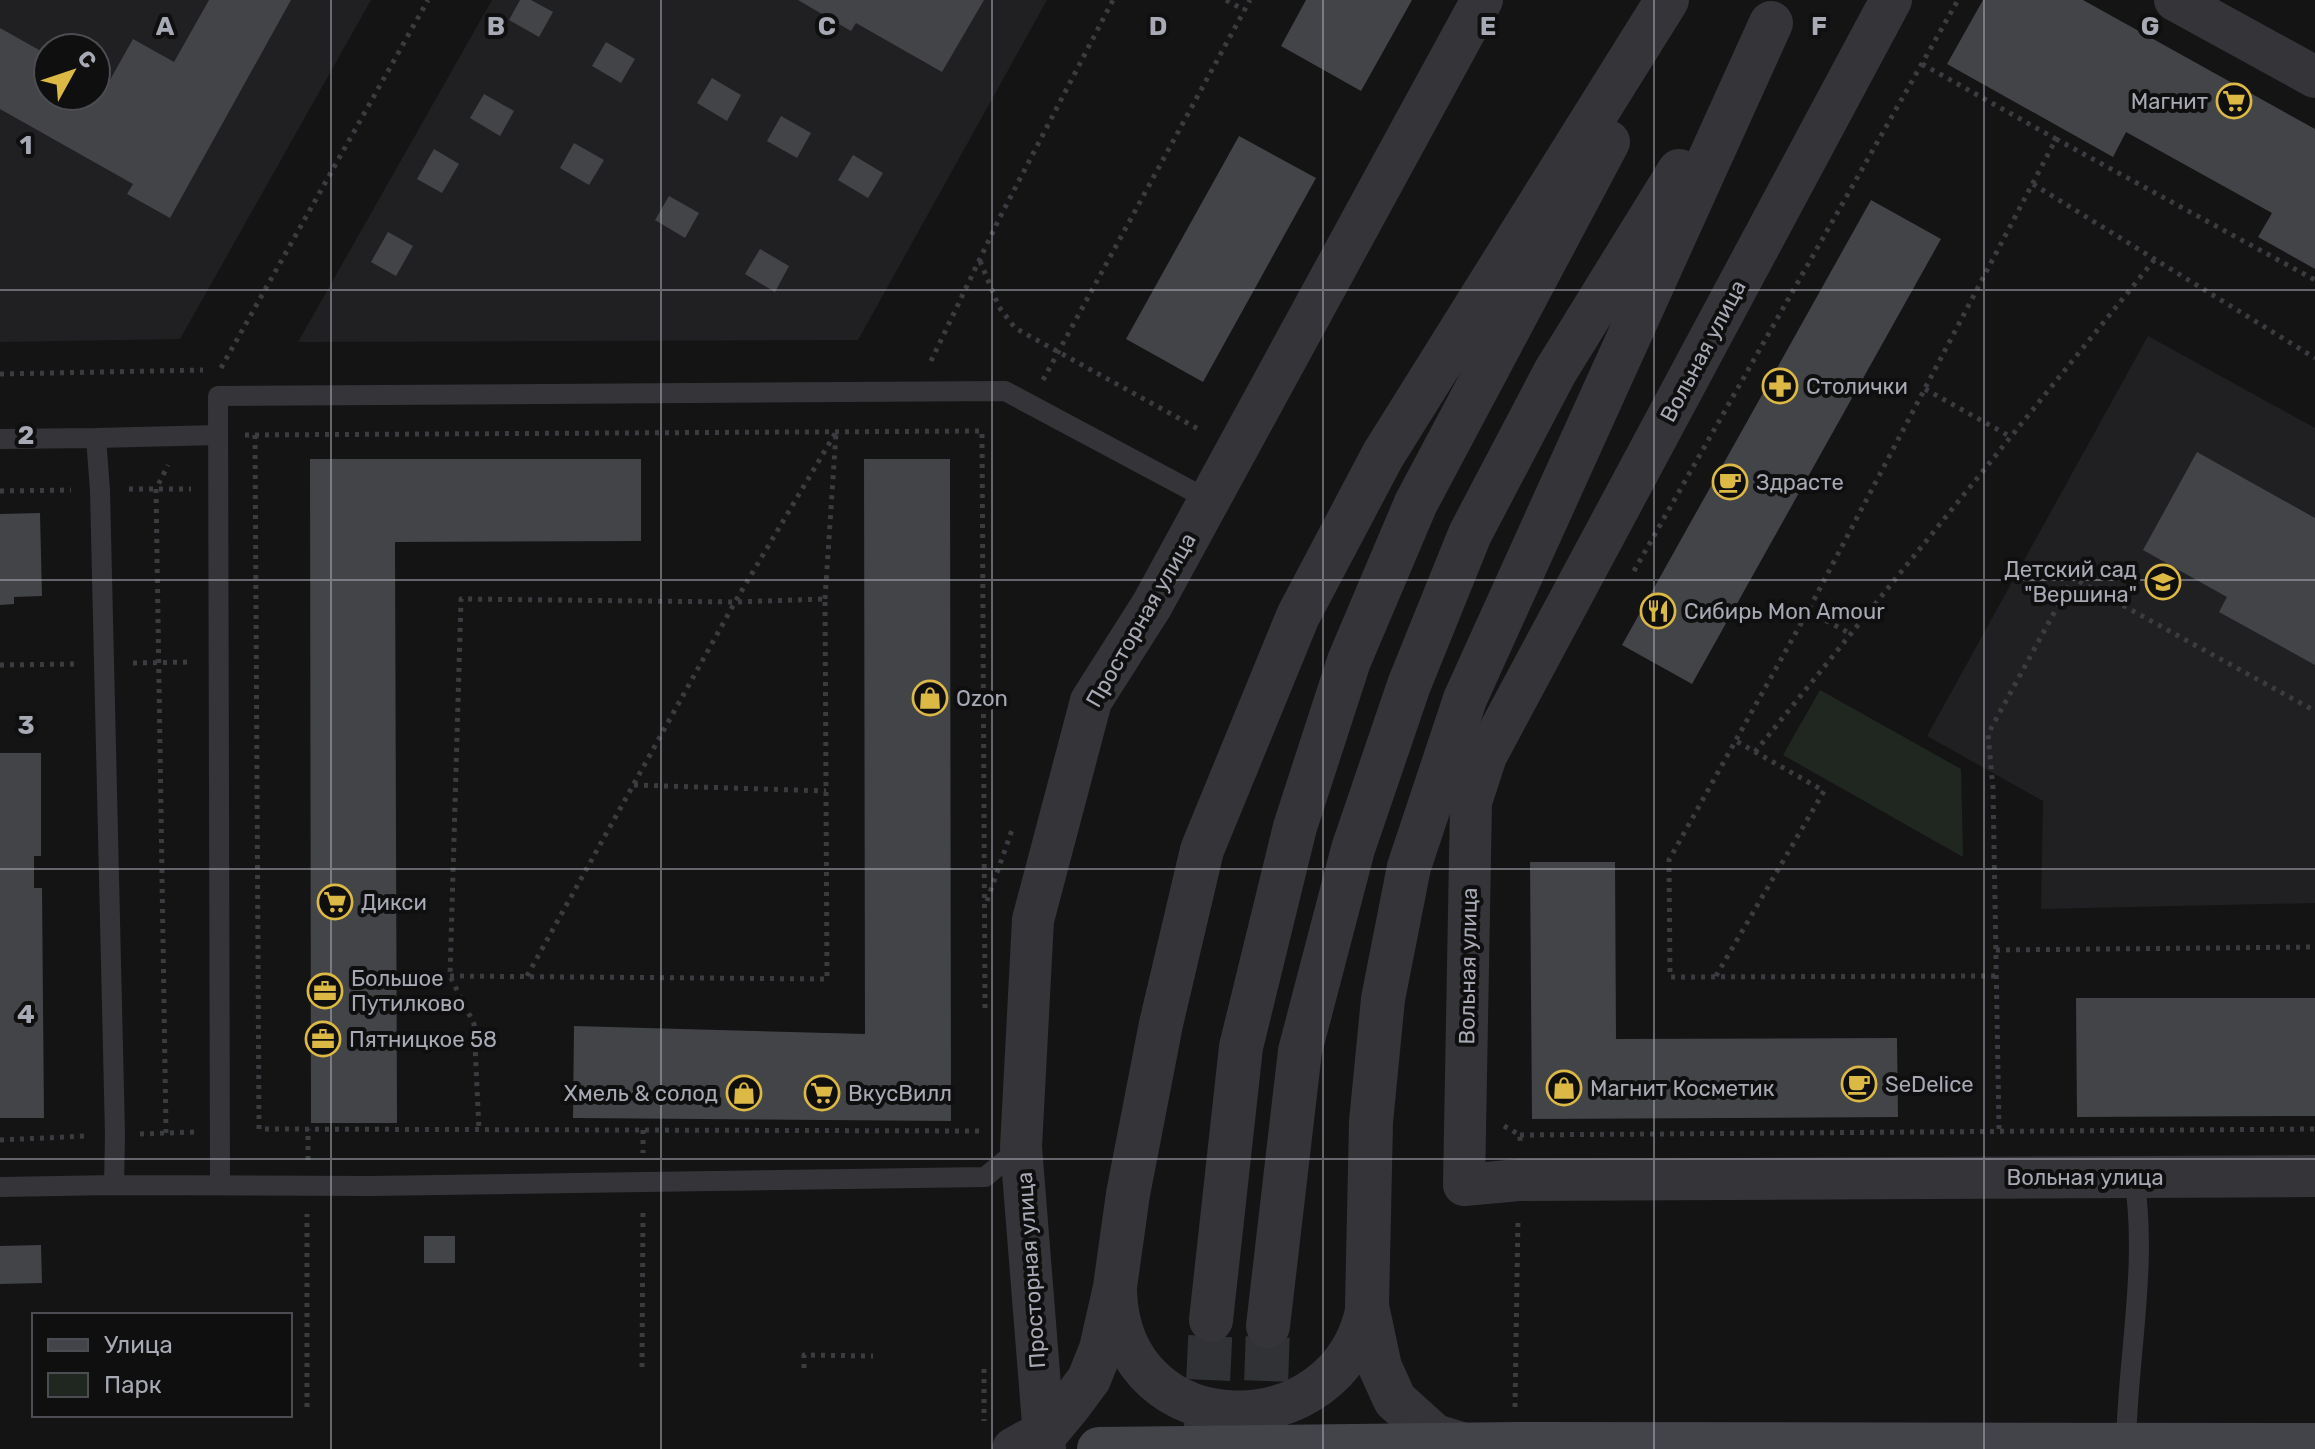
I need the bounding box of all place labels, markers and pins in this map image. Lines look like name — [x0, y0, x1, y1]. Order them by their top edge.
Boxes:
supermarket icon: Магнит — [2215, 82, 2253, 120]
place label: Магнит — [2131, 88, 2208, 115]
pharmacy icon: Столички — [1761, 367, 1799, 405]
place label: Столички — [1806, 373, 1908, 400]
cafe icon: Здрасте — [1711, 463, 1749, 501]
place label: Здрасте — [1756, 469, 1844, 496]
place label: Детский сад "Вершина" — [2004, 556, 2137, 608]
school or university icon: Детский сад "Вершина" — [2144, 563, 2182, 601]
restaurant icon: Сибирь Mon Amour — [1639, 592, 1677, 630]
place label: Сибирь Mon Amour — [1684, 598, 1885, 625]
shop icon: Ozon — [911, 679, 949, 717]
place label: Ozon — [956, 685, 1008, 712]
supermarket icon: Дикси — [316, 883, 354, 921]
place label: Дикси — [361, 889, 427, 916]
place label: Большое Путилково — [351, 965, 465, 1017]
office icon: Большое Путилково — [306, 972, 344, 1010]
office icon: Пятницкое 58 — [304, 1020, 342, 1058]
place label: Пятницкое 58 — [349, 1026, 497, 1053]
cafe icon: SeDelice — [1840, 1065, 1878, 1103]
shop icon: Магнит Косметик — [1545, 1069, 1583, 1107]
place label: SeDelice — [1885, 1071, 1974, 1098]
shop icon: Хмель & солод — [725, 1074, 763, 1112]
supermarket icon: ВкусВилл — [803, 1074, 841, 1112]
place label: Магнит Косметик — [1590, 1075, 1775, 1102]
place label: Хмель & солод — [564, 1080, 718, 1107]
place label: ВкусВилл — [848, 1080, 952, 1107]

